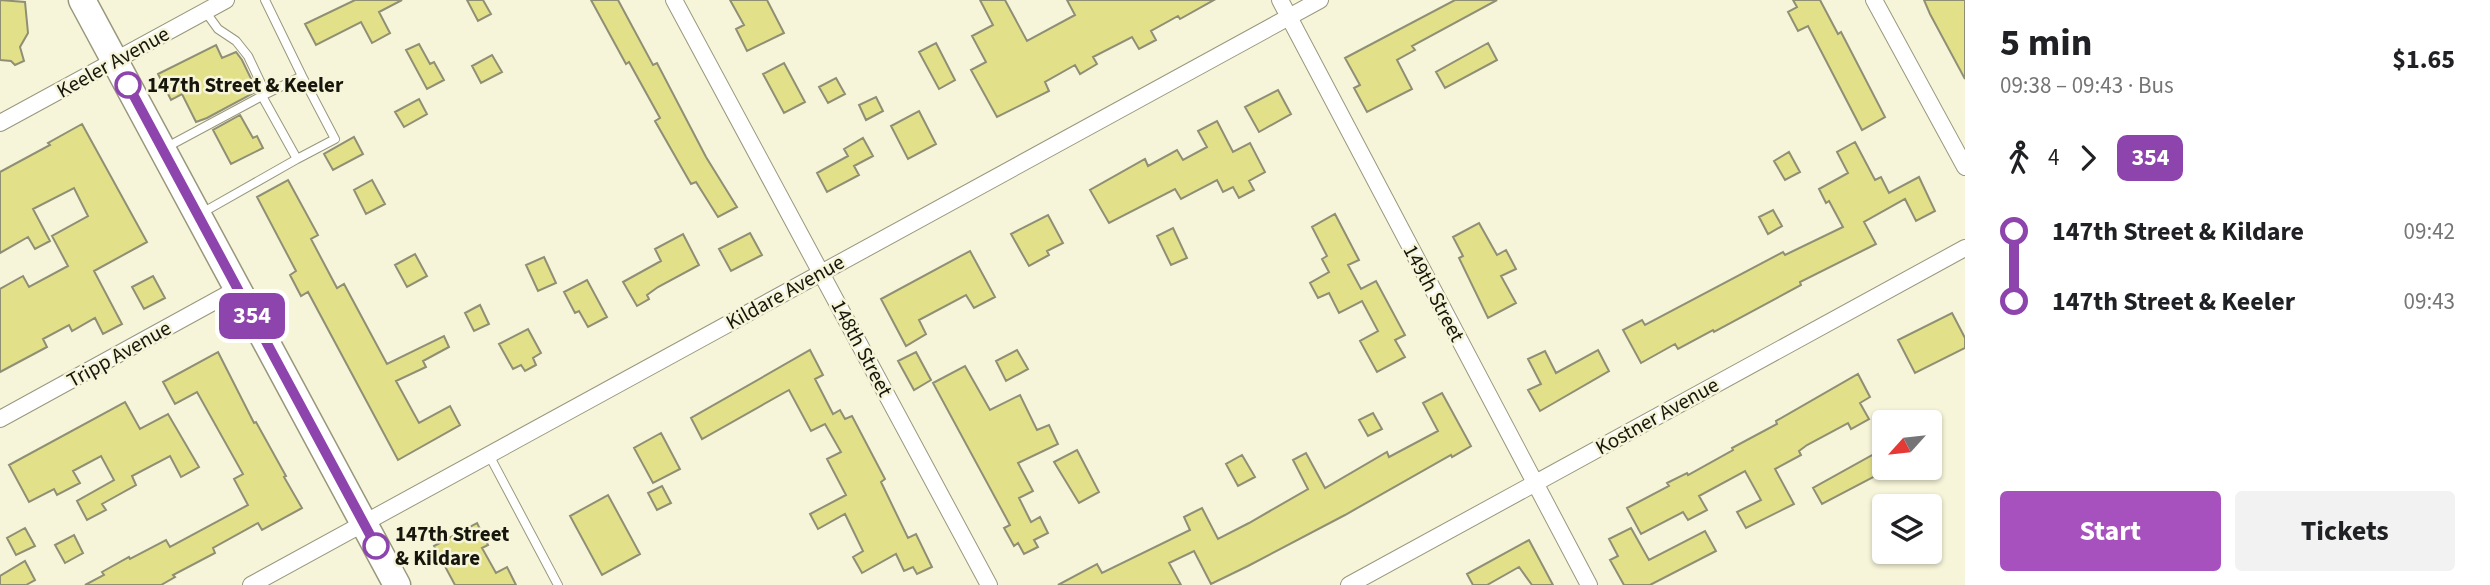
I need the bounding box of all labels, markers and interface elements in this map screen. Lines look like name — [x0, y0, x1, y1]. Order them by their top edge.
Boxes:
text: 5 min — [2000, 16, 2092, 70]
street label: Keeler Avenue — [51, 19, 175, 105]
text: $1.65 — [2392, 41, 2455, 78]
text: 09:38 – 09:43 · Bus — [2000, 69, 2174, 102]
place label: 147th Street & Keeler — [147, 70, 344, 100]
marker: 147th Street & Keeler — [115, 72, 141, 98]
icon: walk — [2000, 139, 2038, 177]
icon: forward — [2069, 139, 2107, 177]
text: 354 — [2131, 140, 2169, 175]
text: 4 — [2048, 141, 2059, 174]
text: 147th Street & Kildare — [2052, 213, 2304, 250]
text: 09:42 — [2404, 215, 2455, 248]
street label: 149th Street — [1396, 239, 1472, 347]
street label: Kildare Avenue — [720, 247, 850, 337]
text: 147th Street & Keeler — [2052, 283, 2295, 320]
text: 09:43 — [2404, 285, 2455, 318]
line badge: 354 — [212, 293, 292, 339]
street label: 148th Street — [824, 294, 900, 402]
text: 354 — [233, 298, 271, 333]
street label: Tripp Avenue — [61, 313, 177, 395]
street label: Kostner Avenue — [1590, 370, 1724, 462]
north arrow — [1872, 410, 1942, 480]
map controls — [1872, 410, 1942, 564]
button: Start — [2000, 491, 2221, 571]
button: Tickets — [2235, 491, 2455, 571]
button: layers — [1872, 494, 1942, 564]
place label: 147th Street & Kildare — [395, 519, 509, 573]
marker: 147th Street & Kildare — [363, 533, 389, 559]

